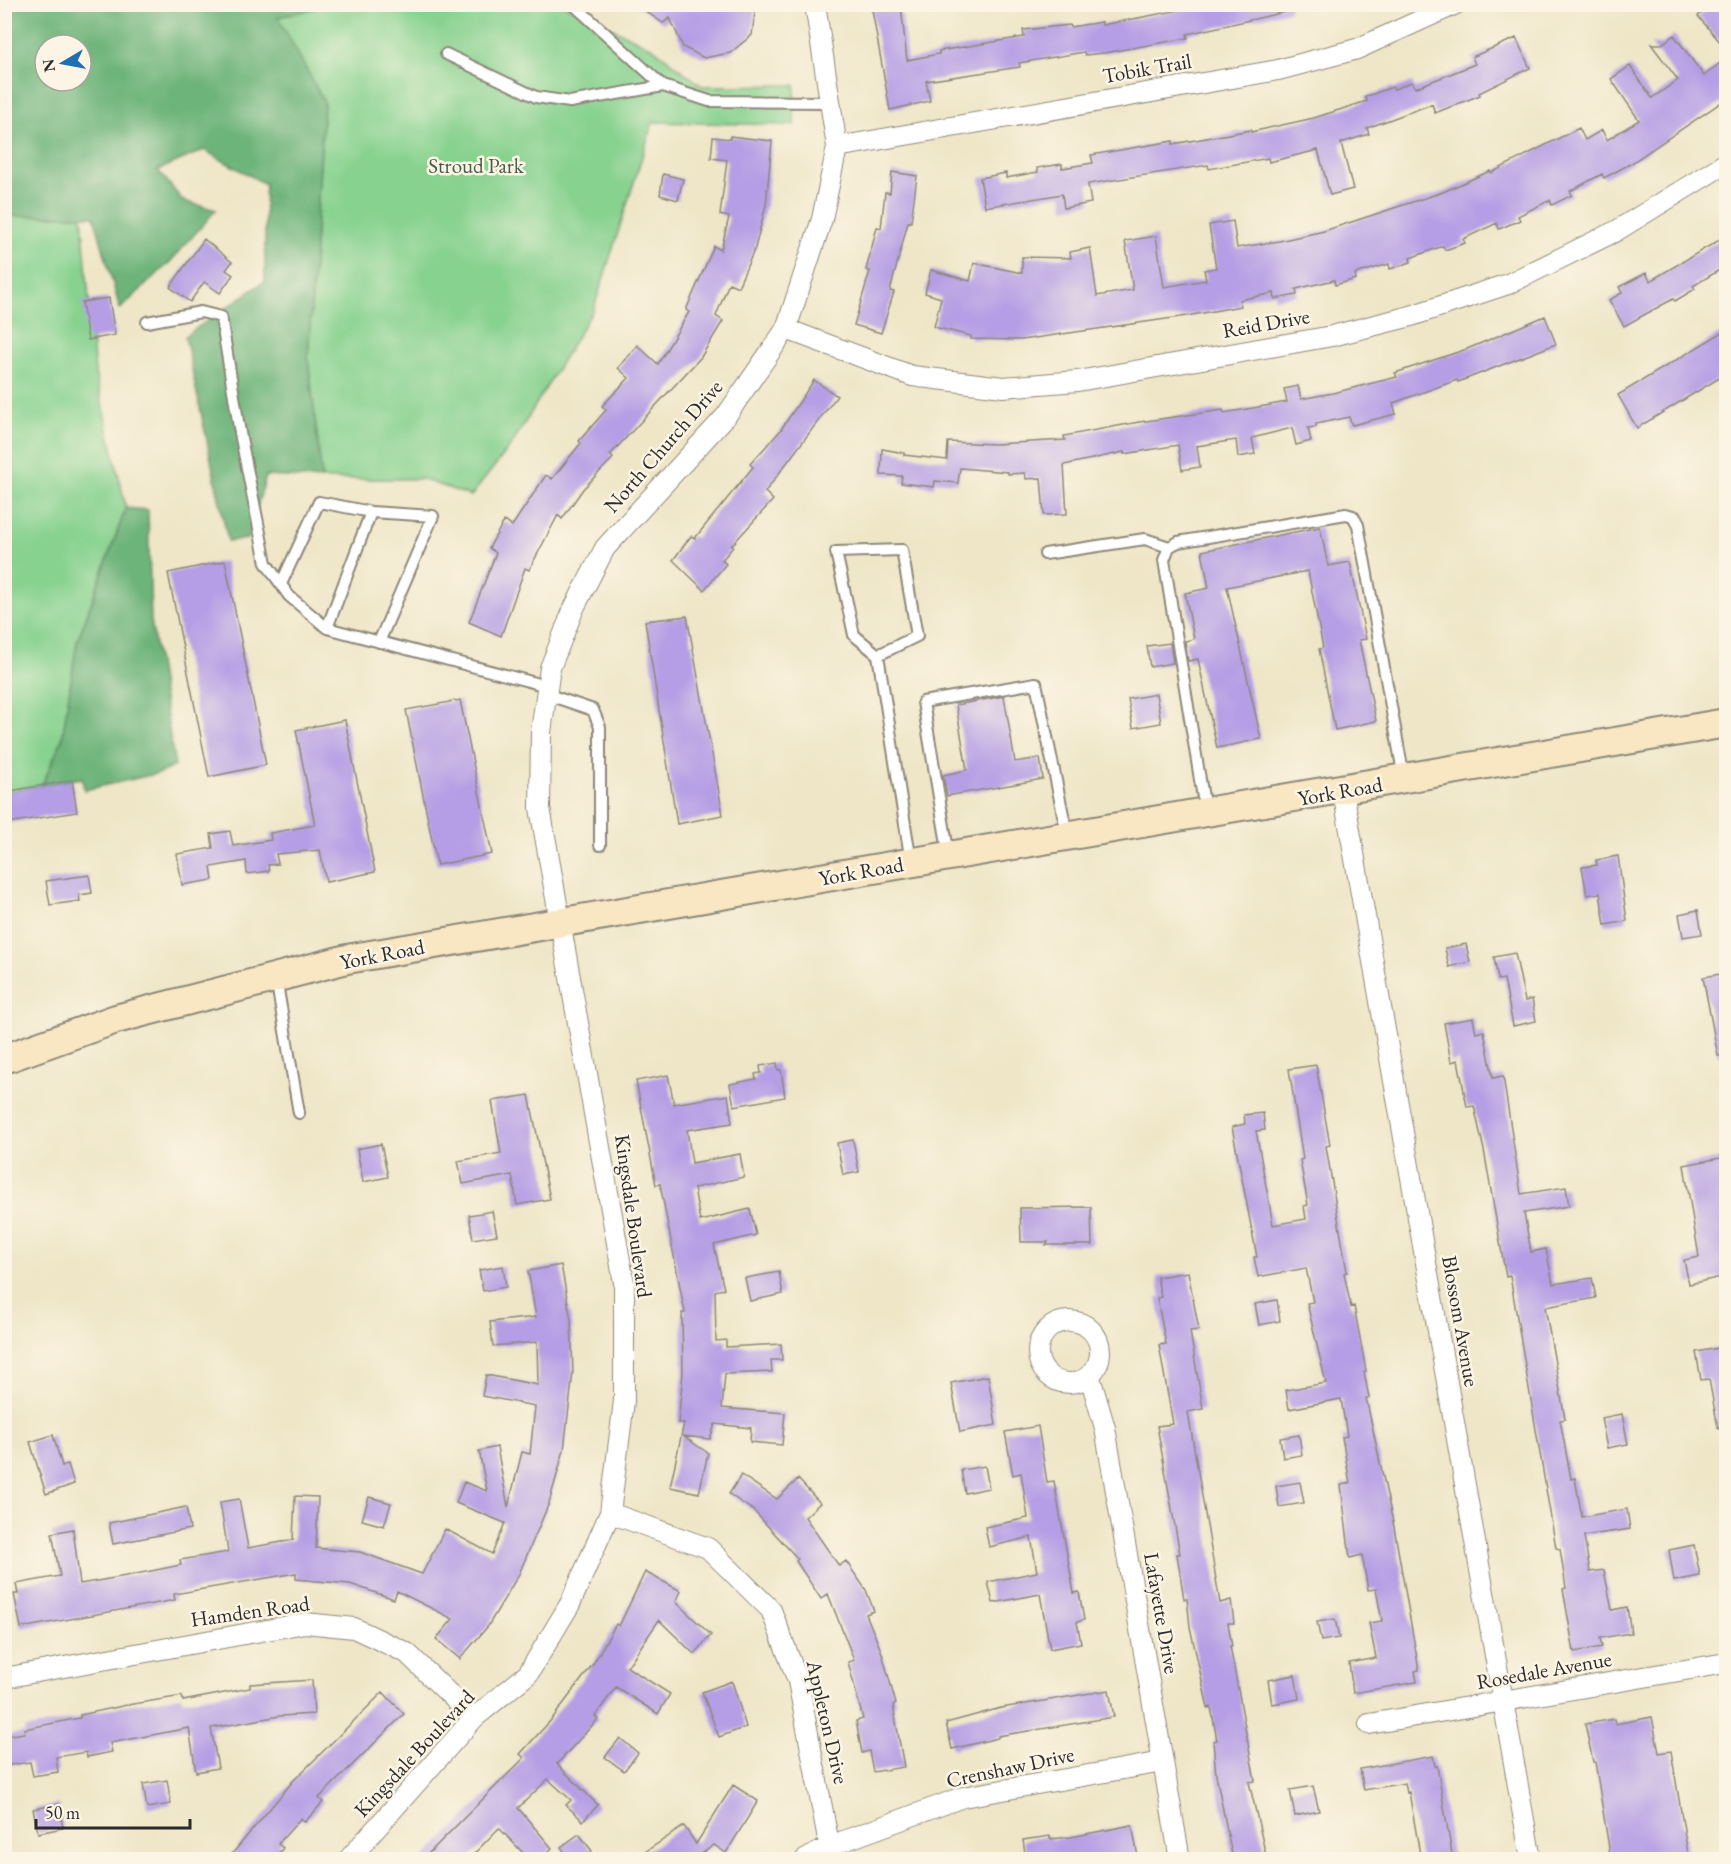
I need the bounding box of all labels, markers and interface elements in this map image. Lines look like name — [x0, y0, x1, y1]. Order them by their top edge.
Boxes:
north arrow — [33, 33, 93, 93]
street label: Tobik Trail — [1100, 47, 1194, 89]
text: N — [37, 57, 60, 74]
park label: Stroud Park — [428, 152, 525, 179]
street label: Reid Drive — [1220, 302, 1312, 344]
street label: North Church Drive — [598, 374, 728, 518]
street label: York Road — [1296, 770, 1385, 812]
street label: York Road — [817, 850, 906, 892]
street label: York Road — [337, 933, 427, 975]
street label: Kingsdale Boulevard — [609, 1133, 659, 1300]
street label: Blossom Avenue — [1436, 1253, 1486, 1389]
street label: Lafayette Drive — [1138, 1550, 1186, 1676]
street label: Hamden Road — [189, 1589, 312, 1633]
street label: Rosedale Avenue — [1474, 1645, 1614, 1695]
street label: Appleton Drive — [800, 1656, 855, 1787]
street label: Kingsdale Boulevard — [348, 1683, 480, 1822]
street label: Crenshaw Drive — [944, 1740, 1076, 1794]
scale bar — [36, 1792, 190, 1830]
text: 50 m — [45, 1801, 80, 1824]

